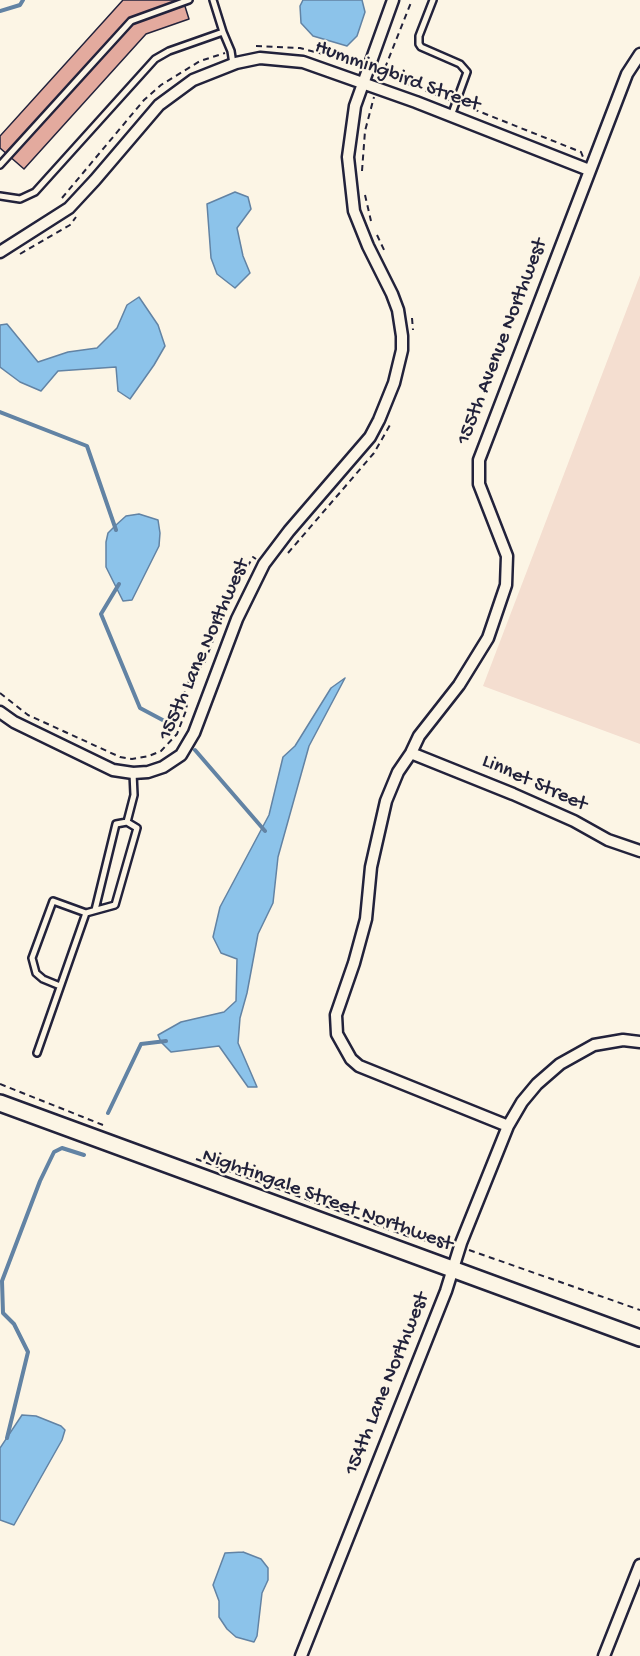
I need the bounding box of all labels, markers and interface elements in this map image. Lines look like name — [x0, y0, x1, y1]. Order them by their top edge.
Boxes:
street label: Hummingbird Street — [311, 35, 483, 119]
street label: 155th Avenue Northwest — [452, 235, 554, 449]
street label: 155th Lane Northwest — [154, 555, 256, 745]
street label: Linnet Street — [477, 750, 591, 818]
street label: Nightingale Street Northwest — [198, 1144, 456, 1258]
street label: 154th Lane Northwest — [340, 1289, 436, 1479]

